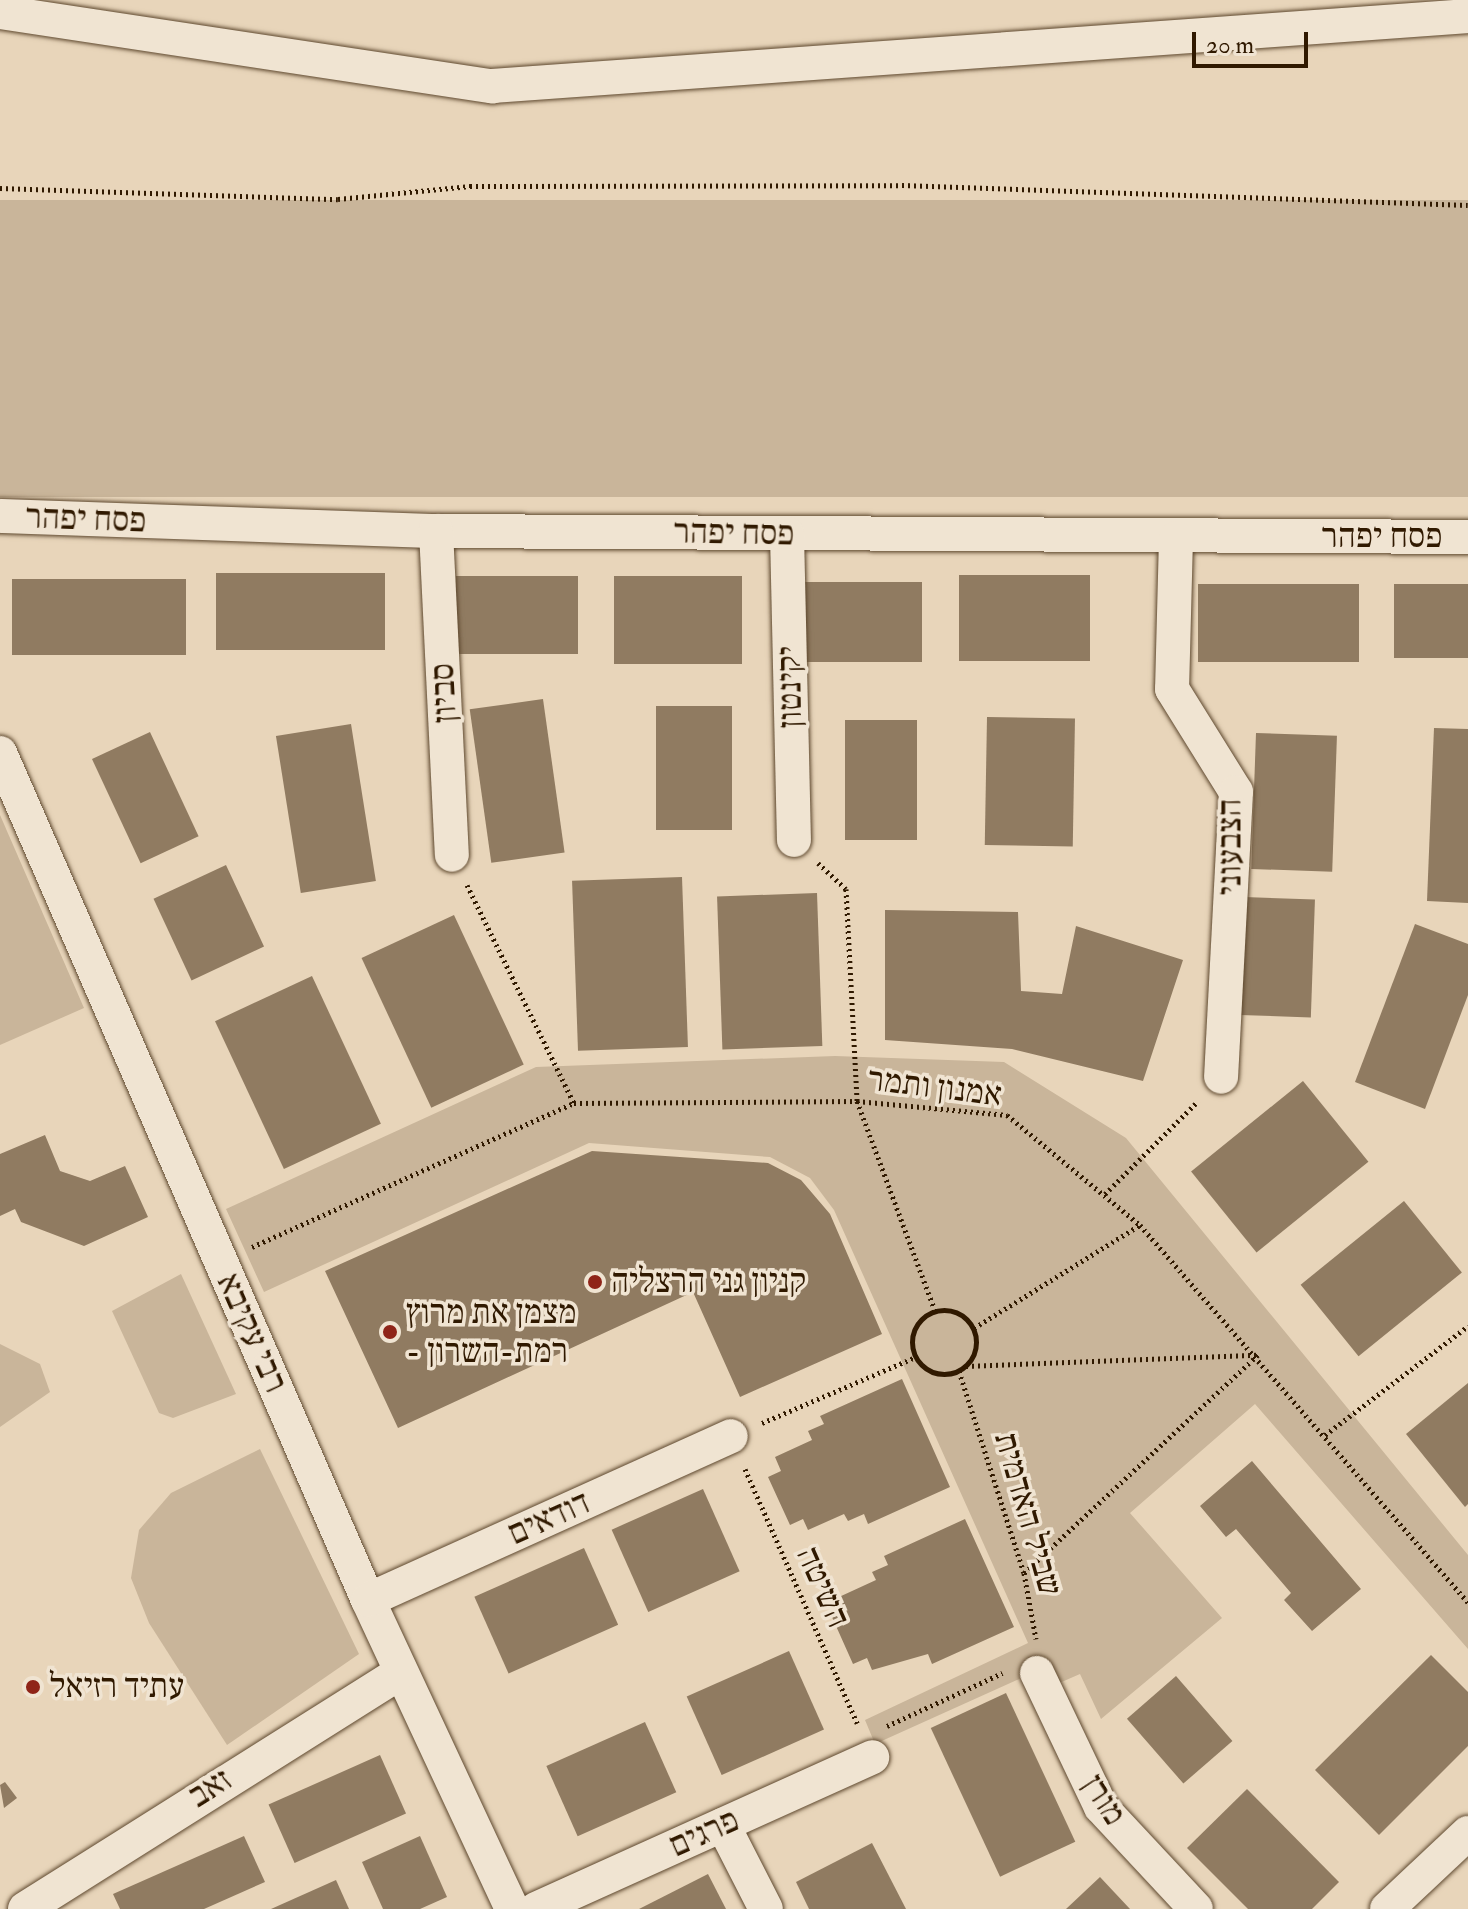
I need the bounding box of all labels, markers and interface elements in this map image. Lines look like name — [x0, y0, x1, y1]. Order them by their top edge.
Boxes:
scale bar — [1196, 16, 1312, 66]
text: 20 m — [1206, 30, 1254, 61]
street label: פסח יפהר — [25, 497, 147, 541]
street label: פסח יפהר — [673, 512, 795, 554]
street label: פסח יפהר — [1322, 517, 1442, 557]
street label: יקינטון — [769, 646, 811, 728]
street label: סביון — [422, 662, 466, 724]
street label: הצבעוני — [1210, 799, 1250, 895]
street label: אמנון ותמר — [866, 1059, 1004, 1115]
place label: קניון גני הרצליה — [611, 1262, 806, 1302]
street label: רבי עקיבא — [208, 1267, 296, 1399]
marker: קניון גני הרצליה — [586, 1273, 604, 1291]
place label: מצמן את מרוץ - רמת-השרון — [406, 1292, 577, 1372]
marker: מצמן את מרוץ - רמת-השרון — [381, 1323, 399, 1341]
street label: שביל האדמית — [985, 1428, 1071, 1600]
street label: דודאים — [502, 1482, 596, 1554]
street label: השיטה — [787, 1540, 859, 1634]
place label: עתיד רזיאל — [49, 1667, 184, 1707]
marker: עתיד רזיאל — [24, 1678, 42, 1696]
street label: זאב — [181, 1759, 239, 1817]
street label: מורן — [1073, 1767, 1135, 1833]
street label: פרגים — [663, 1800, 745, 1866]

